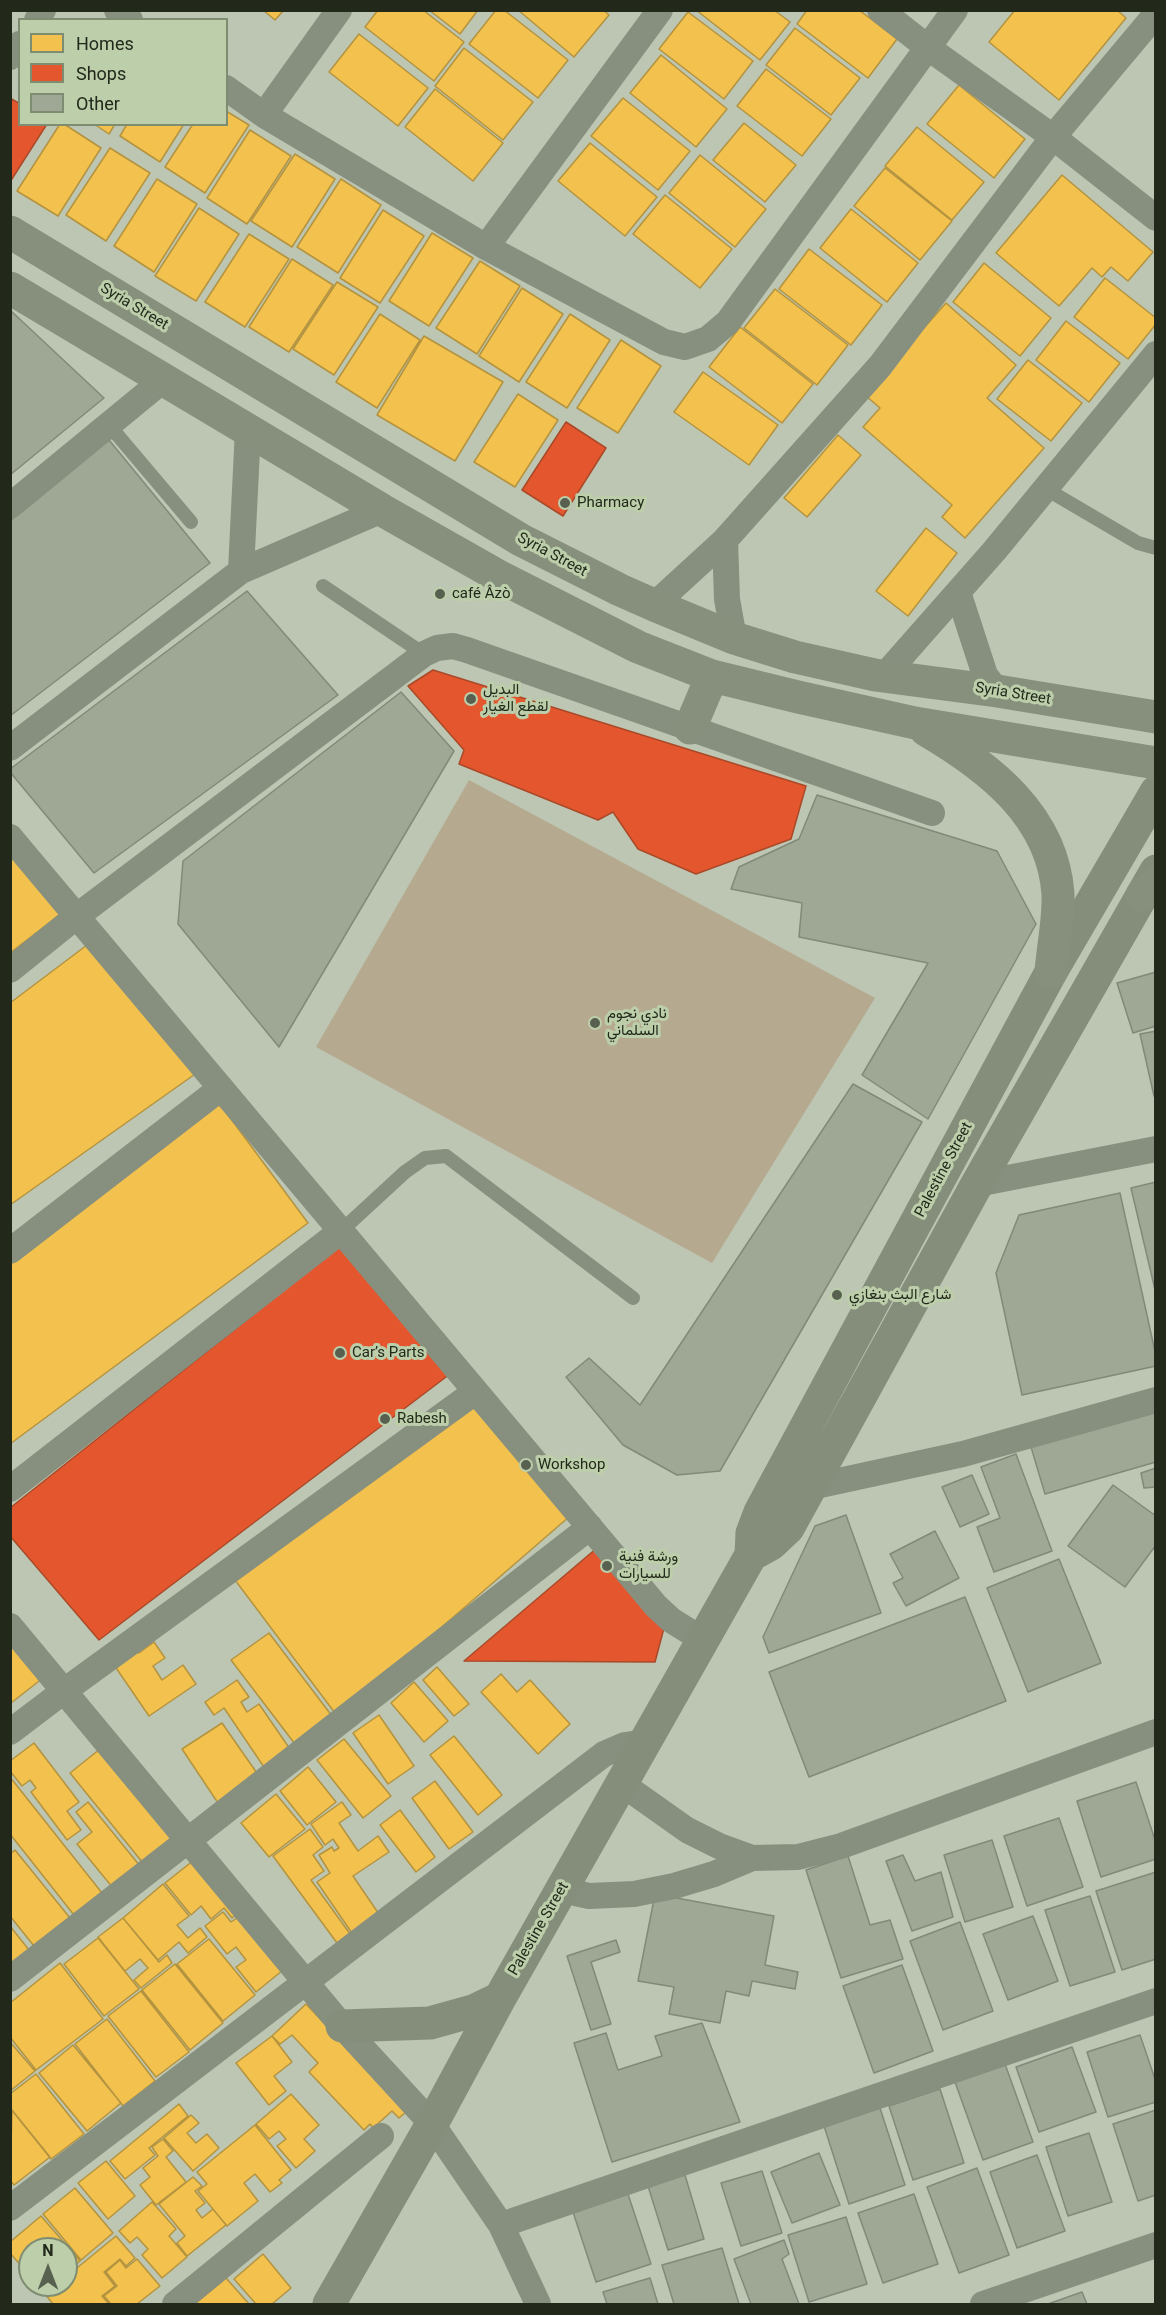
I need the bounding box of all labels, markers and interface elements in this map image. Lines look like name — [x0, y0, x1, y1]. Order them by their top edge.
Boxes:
legend — [18, 18, 228, 126]
text: Homes — [76, 33, 134, 54]
text: Shops — [76, 63, 126, 84]
text: Other — [76, 93, 120, 114]
street label: Syria Street — [97, 280, 171, 334]
place label: Pharmacy — [577, 494, 644, 512]
marker: Pharmacy — [558, 496, 572, 510]
street label: Syria Street — [514, 529, 590, 581]
place label: café Âzò — [452, 585, 510, 603]
marker: café Âzò — [433, 587, 447, 601]
street label: Syria Street — [974, 679, 1052, 709]
place label: البديل لقطع الغيار — [483, 681, 549, 716]
marker: البديل لقطع الغيار — [464, 692, 478, 706]
place label: نادي نجوم السلماني — [607, 1005, 667, 1040]
marker: نادي نجوم السلماني — [588, 1016, 602, 1030]
street label: Palestine Street — [911, 1119, 977, 1221]
place label: شارع البث بنغازي — [849, 1286, 951, 1304]
marker: شارع البث بنغازي — [830, 1288, 844, 1302]
place label: Car’s Parts — [352, 1344, 424, 1362]
marker: Car’s Parts — [333, 1346, 347, 1360]
place label: Rabesh — [397, 1410, 447, 1428]
marker: Rabesh — [378, 1412, 392, 1426]
place label: Workshop — [538, 1456, 605, 1474]
marker: Workshop — [519, 1458, 533, 1472]
place label: ورشة فنية للسيارات — [619, 1548, 678, 1583]
marker: ورشة فنية للسيارات — [600, 1559, 614, 1573]
street label: Palestine Street — [505, 1879, 573, 1979]
north arrow — [18, 2237, 78, 2297]
text: N — [42, 2241, 54, 2260]

